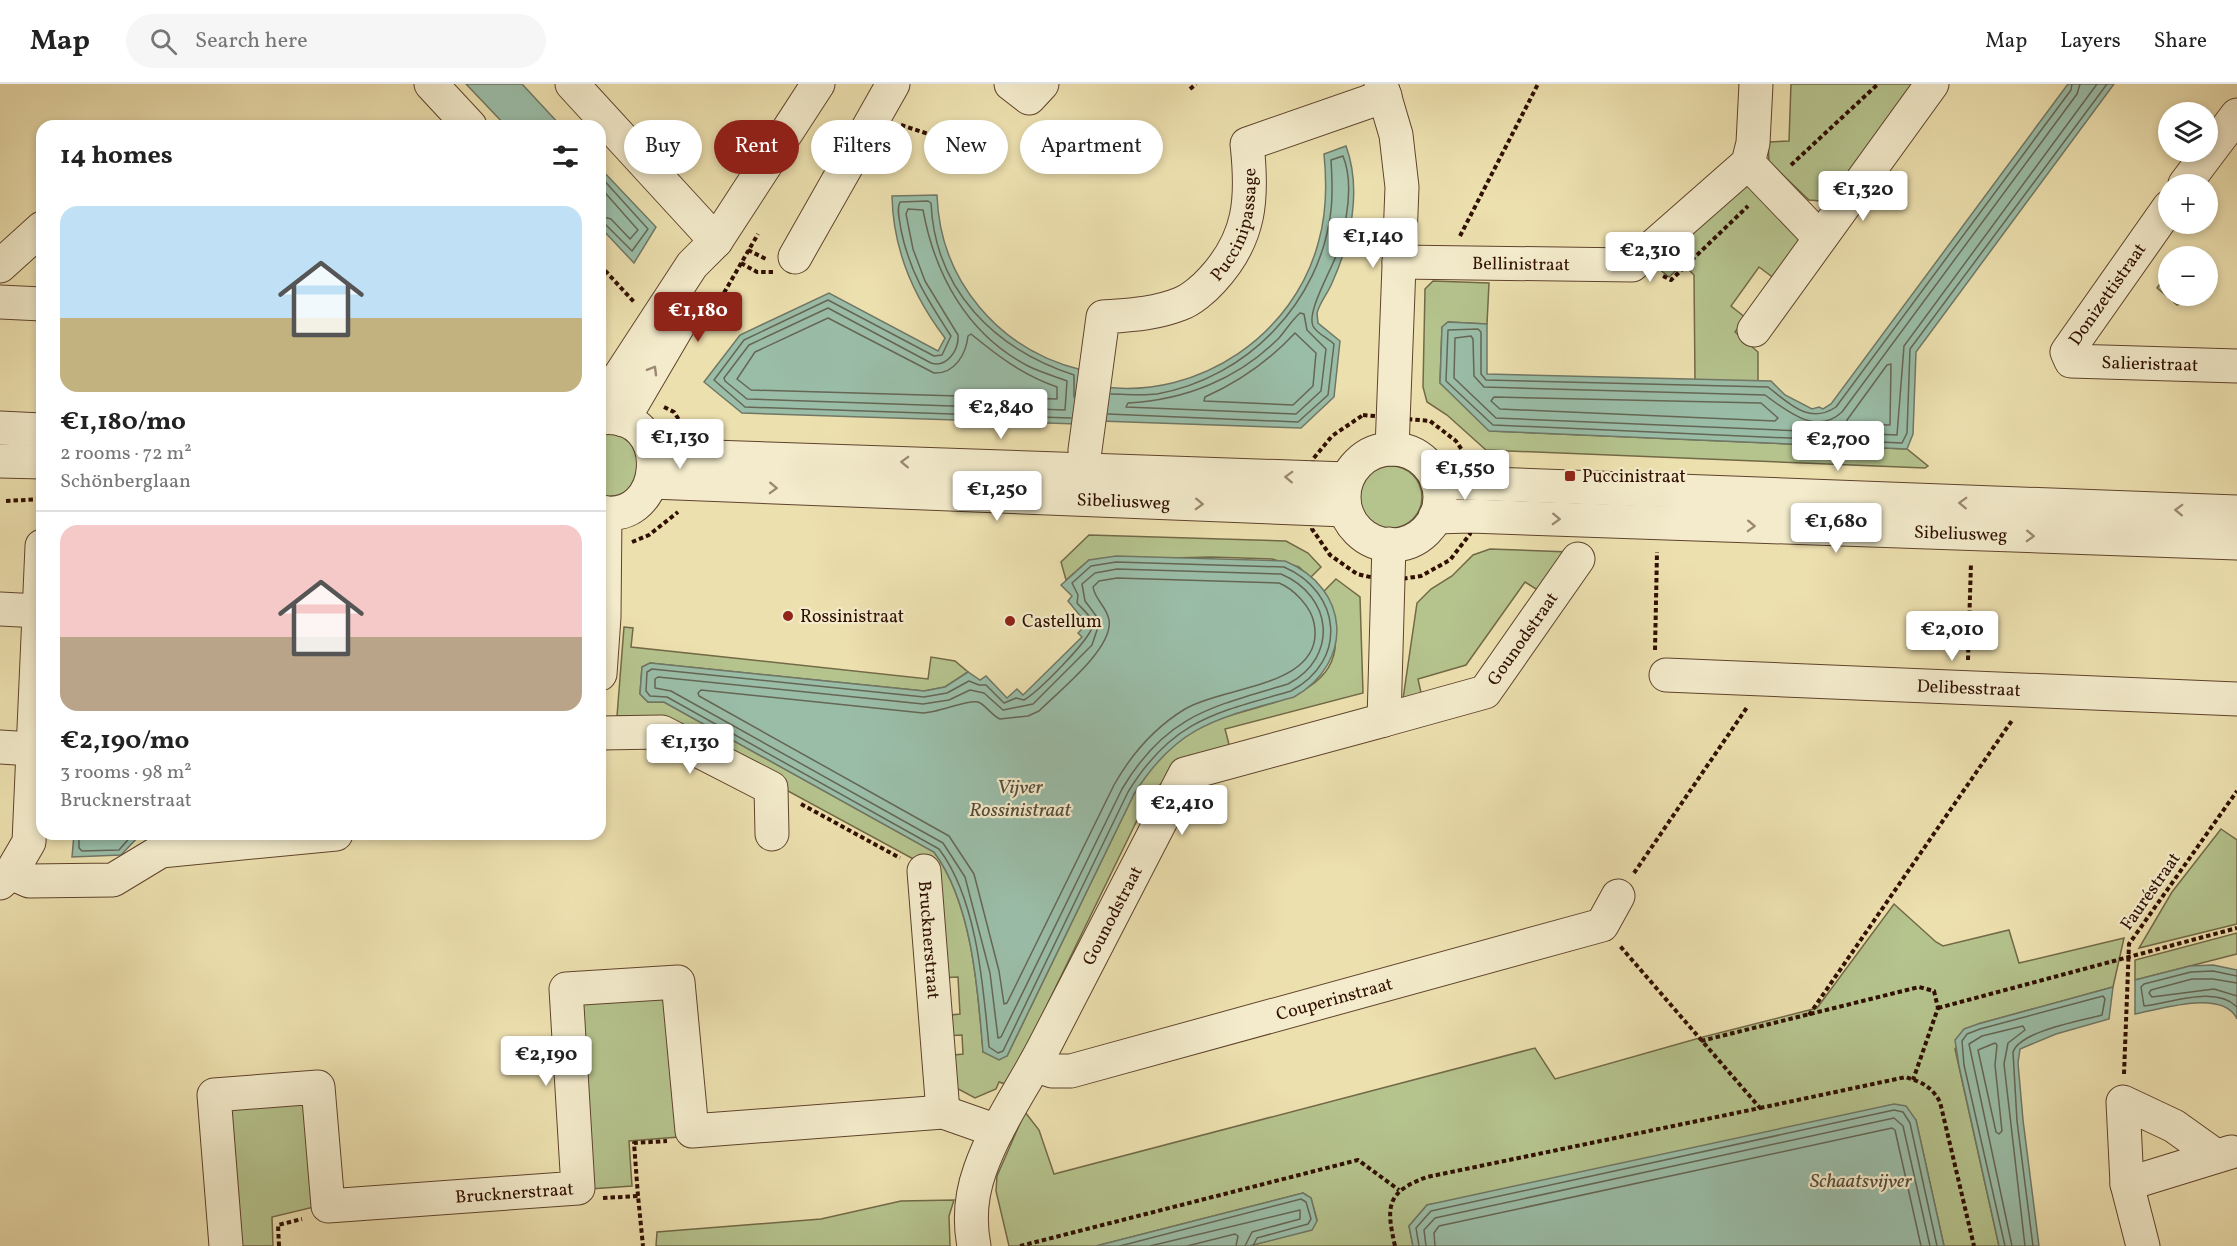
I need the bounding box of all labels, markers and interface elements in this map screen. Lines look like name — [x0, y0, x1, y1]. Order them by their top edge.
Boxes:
search box — [126, 14, 546, 68]
text: Map — [30, 22, 90, 61]
icon: search — [147, 25, 180, 58]
text: Search here — [195, 26, 308, 57]
text: Map — [1985, 27, 2027, 56]
text: Layers — [2060, 27, 2121, 56]
text: Share — [2154, 27, 2207, 56]
map controls — [2158, 102, 2218, 306]
button: layers — [2158, 102, 2218, 162]
chip: Buy — [624, 120, 702, 174]
chip: Rent — [714, 120, 799, 174]
chip: Filters — [811, 120, 912, 174]
chip: New — [924, 120, 1008, 174]
chip: Apartment — [1020, 120, 1163, 174]
text: 14 homes — [60, 138, 173, 174]
icon: filters — [549, 140, 582, 173]
street label: Puccinipassage — [1205, 167, 1264, 287]
pin: €1,320 — [1814, 171, 1912, 222]
button: + — [2158, 174, 2218, 234]
text: €1,320 — [1832, 176, 1894, 204]
pin: €1,140 — [1324, 218, 1422, 269]
text: €1,140 — [1343, 223, 1403, 251]
pin: €2,310 — [1601, 232, 1699, 283]
text: €2,310 — [1619, 237, 1681, 265]
street label: Donizettistraat — [2064, 239, 2153, 351]
icon: home — [267, 245, 375, 353]
button: − — [2158, 246, 2218, 306]
street label: Bellinistraat — [1472, 252, 1570, 278]
pin: €1,180 — [649, 292, 747, 343]
text: €1,180 — [668, 297, 728, 325]
street label: Salieristraat — [2101, 351, 2199, 379]
one-way arrow — [645, 366, 657, 376]
pin: €2,840 — [952, 389, 1050, 440]
text: €2,840 — [968, 394, 1034, 422]
text: €1,180/mo — [60, 404, 186, 440]
pin: €1,130 — [631, 419, 729, 470]
pin: €2,700 — [1789, 421, 1887, 472]
text: €1,130 — [651, 424, 709, 452]
text: €2,700 — [1806, 426, 1870, 454]
text: 2 rooms · 72 m² — [60, 440, 192, 468]
pin: €1,550 — [1416, 450, 1514, 501]
text: €1,550 — [1435, 455, 1495, 483]
one-way arrow — [901, 456, 910, 468]
place label: Puccinistraat — [1582, 465, 1686, 490]
text: Schönberglaan — [60, 468, 191, 496]
marker: Puccinistraat — [1563, 469, 1577, 483]
one-way arrow — [1284, 470, 1293, 483]
pin: €1,250 — [948, 471, 1046, 522]
text: €1,250 — [967, 476, 1027, 504]
one-way arrow — [769, 481, 778, 494]
street label: Sibeliusweg — [1076, 488, 1171, 517]
one-way arrow — [1958, 496, 1967, 509]
one-way arrow — [1194, 498, 1203, 511]
pin: €1,680 — [1787, 503, 1885, 554]
one-way arrow — [2174, 504, 2183, 517]
text: €1,680 — [1805, 508, 1867, 536]
one-way arrow — [1552, 513, 1561, 525]
one-way arrow — [1747, 520, 1756, 532]
street label: Sibeliusweg — [1913, 521, 2008, 549]
one-way arrow — [2026, 529, 2035, 542]
icon: home — [267, 564, 375, 672]
street label: Gounodstraat — [1482, 588, 1565, 691]
place label: Rossinistraat — [800, 605, 904, 630]
marker: Rossinistraat — [781, 609, 795, 623]
place label: Castellum — [1022, 610, 1102, 635]
pin: €2,010 — [1903, 611, 2001, 662]
marker: Castellum — [1003, 614, 1017, 628]
text: €2,010 — [1920, 616, 1984, 644]
street label: Delibesstraat — [1916, 675, 2021, 704]
text: €2,190/mo — [60, 723, 189, 759]
pin: €1,130 — [641, 724, 739, 775]
text: €1,130 — [661, 729, 719, 757]
text: 3 rooms · 98 m² — [60, 759, 192, 787]
water label: Vijver Rossinistraat — [969, 774, 1072, 825]
pin: €2,410 — [1133, 785, 1231, 836]
text: Brucknerstraat — [60, 787, 192, 815]
text: €2,410 — [1150, 790, 1214, 818]
street label: Fauréstraat — [2115, 848, 2187, 936]
street label: Gounodstraat — [1077, 862, 1149, 970]
street label: Brucknerstraat — [911, 880, 945, 1000]
street label: Couperinstraat — [1274, 972, 1396, 1028]
pin: €2,190 — [497, 1036, 595, 1087]
text: €2,190 — [515, 1041, 577, 1069]
water label: Schaatsvijver — [1810, 1168, 1912, 1196]
street label: Brucknerstraat — [454, 1177, 575, 1211]

